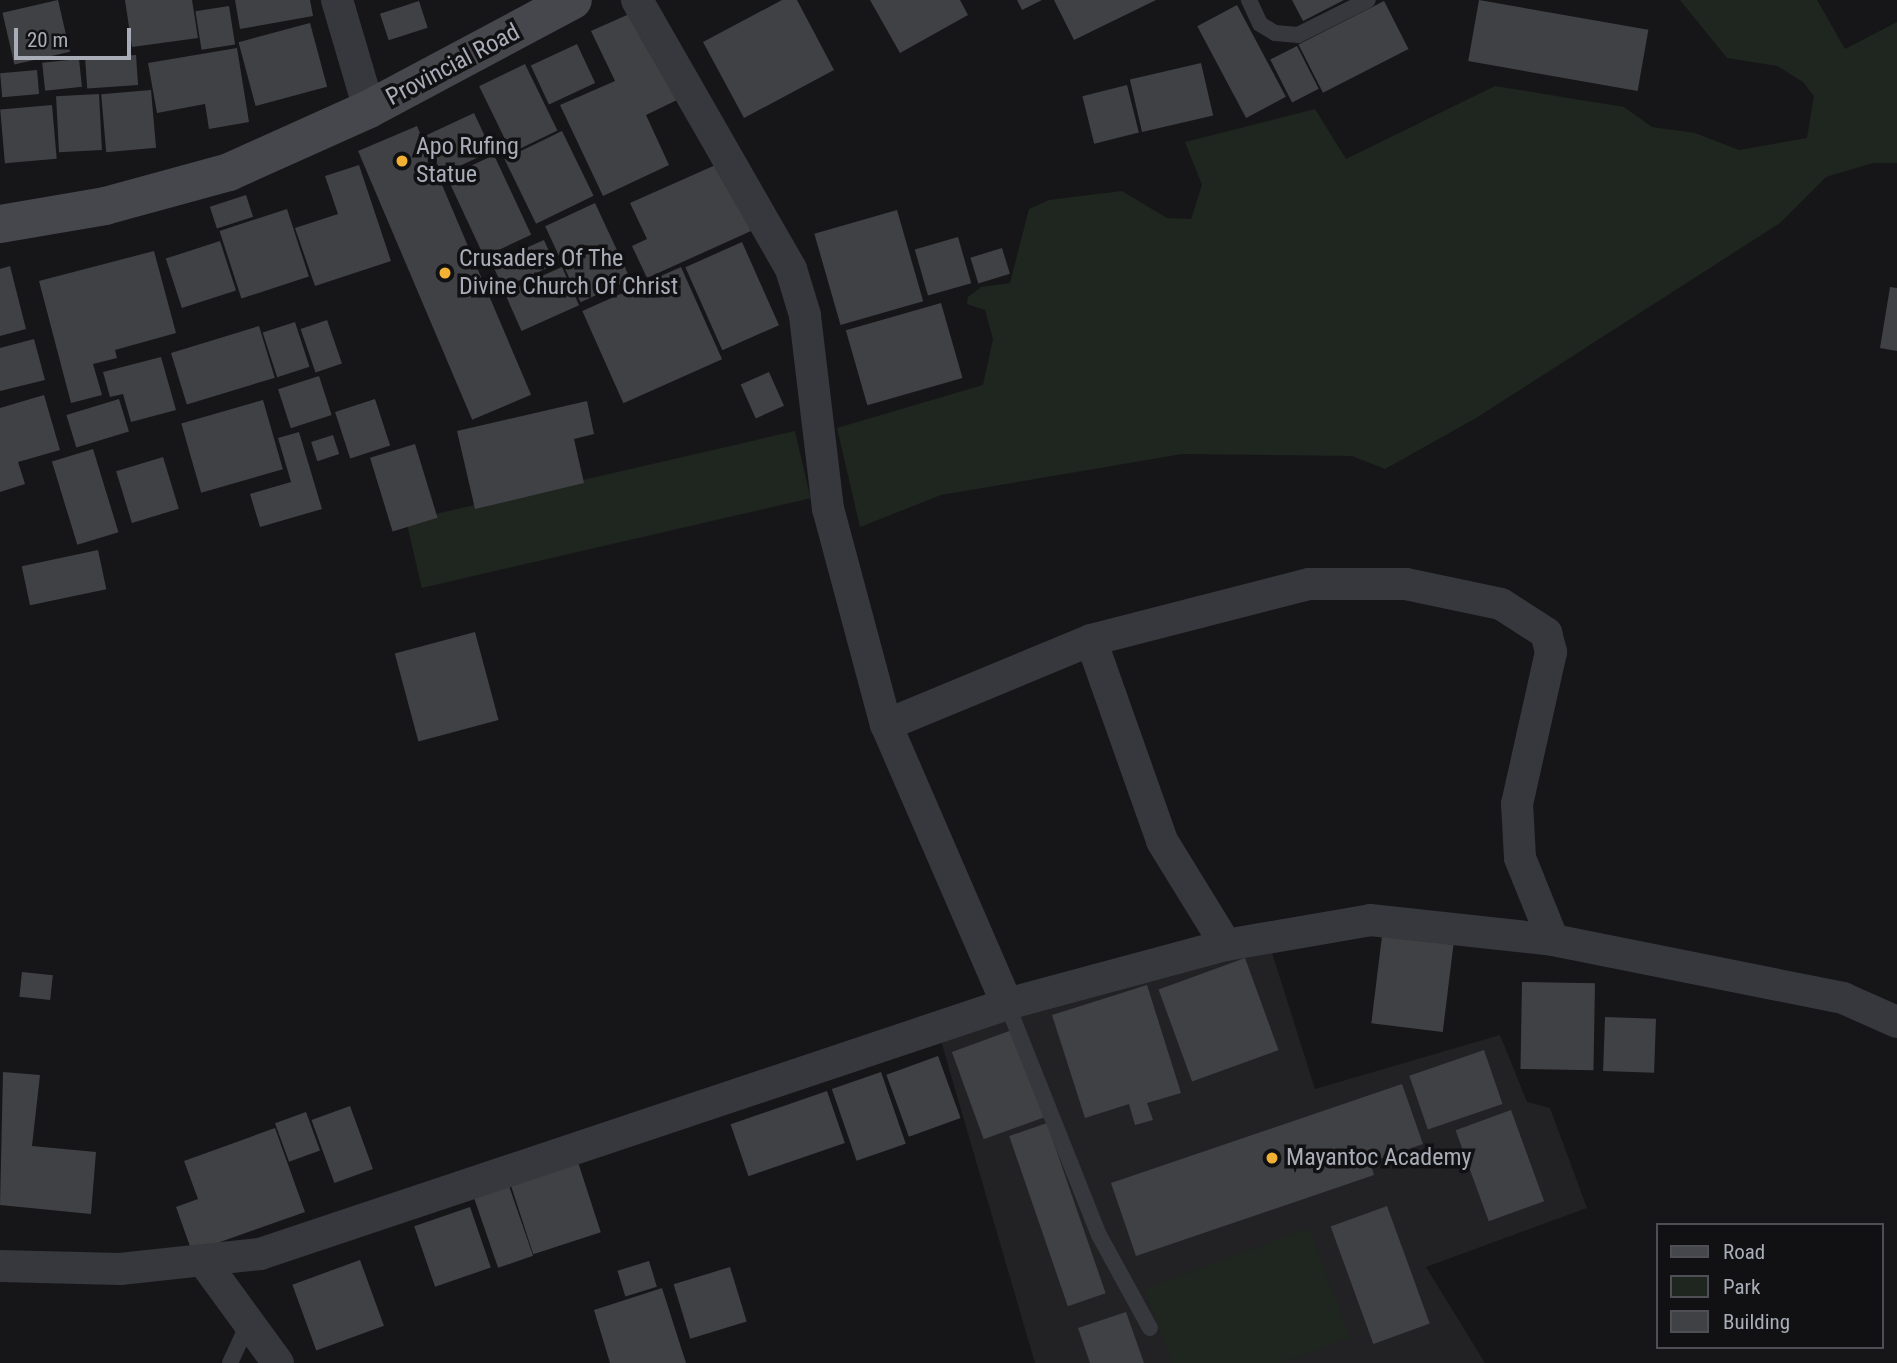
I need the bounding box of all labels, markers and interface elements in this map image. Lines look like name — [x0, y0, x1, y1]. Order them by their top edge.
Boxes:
scale bar — [18, 14, 135, 58]
street label: Provincial Road — [381, 18, 525, 112]
text: 20 m — [27, 28, 68, 52]
place label: Apo Rufing Statue — [416, 133, 519, 189]
marker: Apo Rufing Statue — [394, 153, 410, 169]
place label: Crusaders Of The Divine Church Of Christ — [459, 245, 678, 301]
marker: Crusaders Of The Divine Church Of Christ — [437, 265, 453, 281]
place label: Mayantoc Academy — [1286, 1144, 1472, 1172]
marker: Mayantoc Academy — [1264, 1150, 1280, 1166]
legend — [1656, 1223, 1883, 1349]
text: Road — [1723, 1240, 1765, 1264]
text: Park — [1723, 1275, 1760, 1299]
text: Building — [1723, 1310, 1790, 1334]

